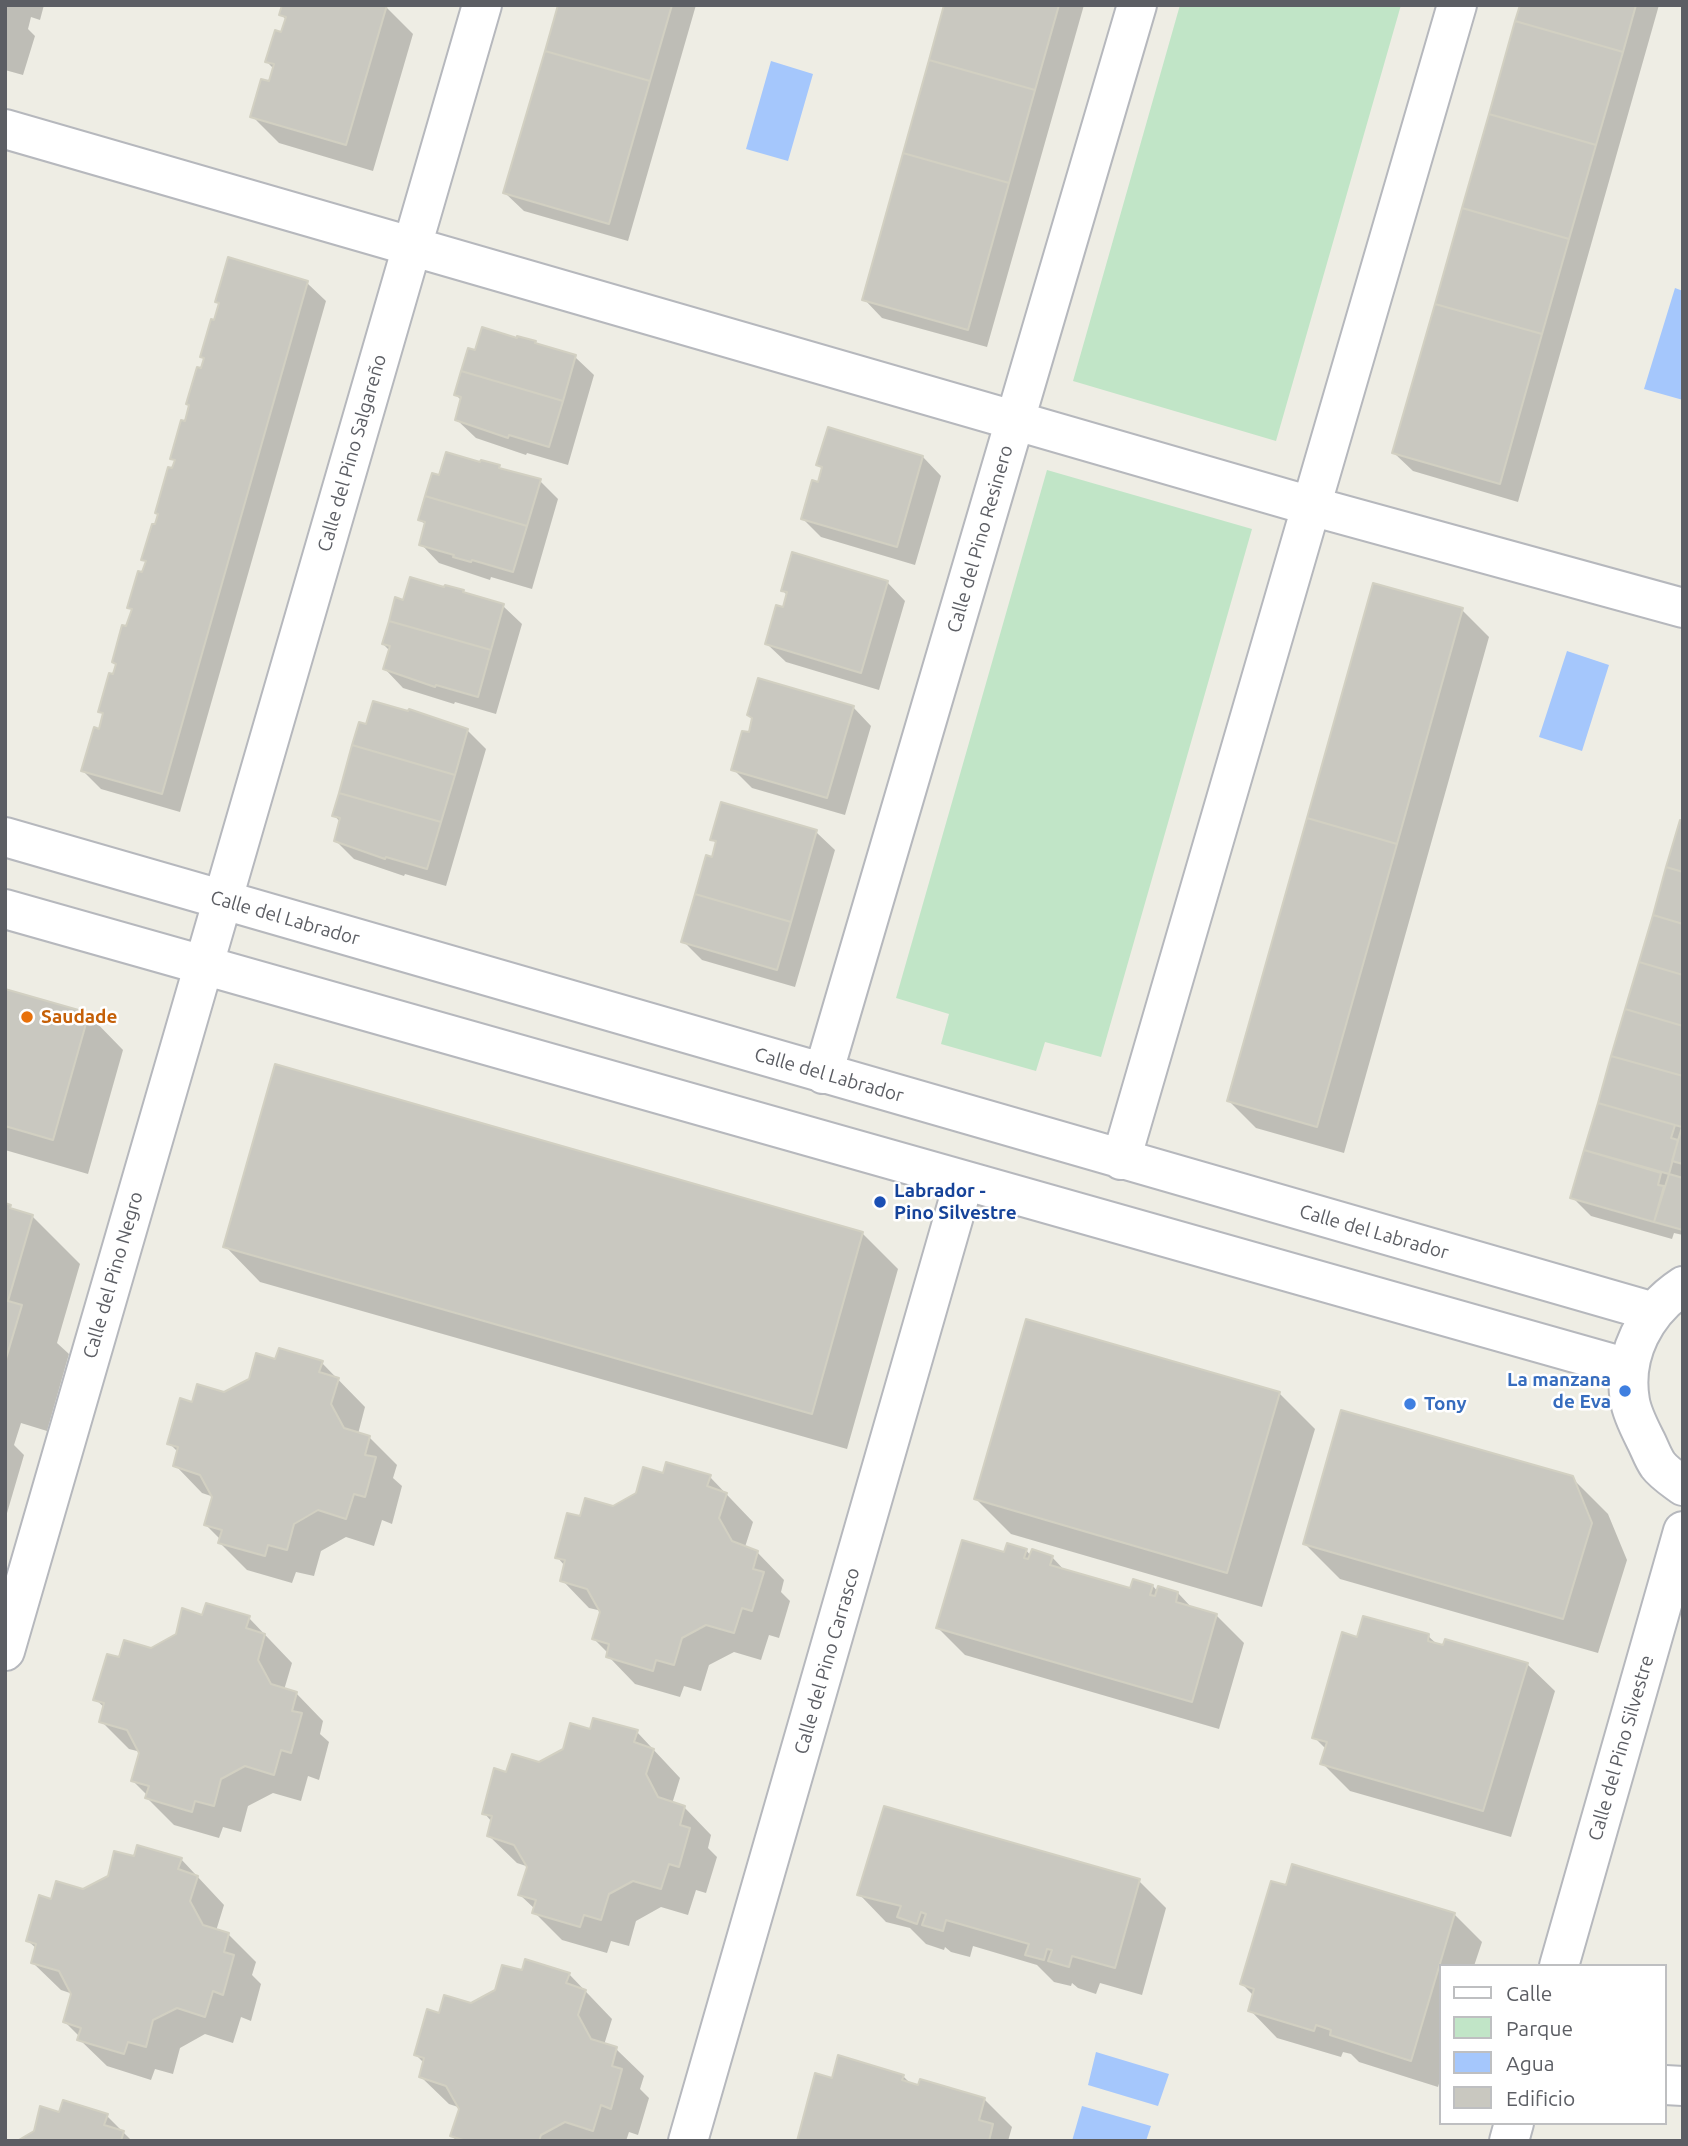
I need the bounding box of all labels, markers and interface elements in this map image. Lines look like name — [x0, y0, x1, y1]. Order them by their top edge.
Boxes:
street label: Calle del Pino Salgareño — [313, 352, 391, 554]
street label: Calle del Pino Resinero — [942, 443, 1018, 635]
street label: Calle del Labrador — [208, 886, 362, 950]
place label: Saudade — [41, 1006, 117, 1028]
marker: Saudade — [19, 1009, 35, 1025]
street label: Calle del Labrador — [752, 1043, 906, 1107]
place label: Labrador - Pino Silvestre — [894, 1180, 1017, 1224]
street label: Calle del Pino Negro — [78, 1189, 148, 1361]
marker: Labrador - Pino Silvestre — [872, 1194, 888, 1210]
street label: Calle del Labrador — [1297, 1200, 1451, 1264]
place label: La manzana de Eva — [1507, 1369, 1611, 1413]
marker: La manzana de Eva — [1617, 1383, 1633, 1399]
place label: Tony — [1424, 1393, 1466, 1415]
marker: Tony — [1402, 1396, 1418, 1412]
street label: Calle del Pino Carrasco — [789, 1565, 865, 1757]
street label: Calle del Pino Silvestre — [1584, 1653, 1658, 1843]
legend — [1440, 1964, 1667, 2125]
text: Calle — [1506, 1981, 1552, 2005]
text: Parque — [1506, 2016, 1573, 2040]
text: Agua — [1506, 2051, 1555, 2075]
text: Edificio — [1506, 2086, 1575, 2110]

